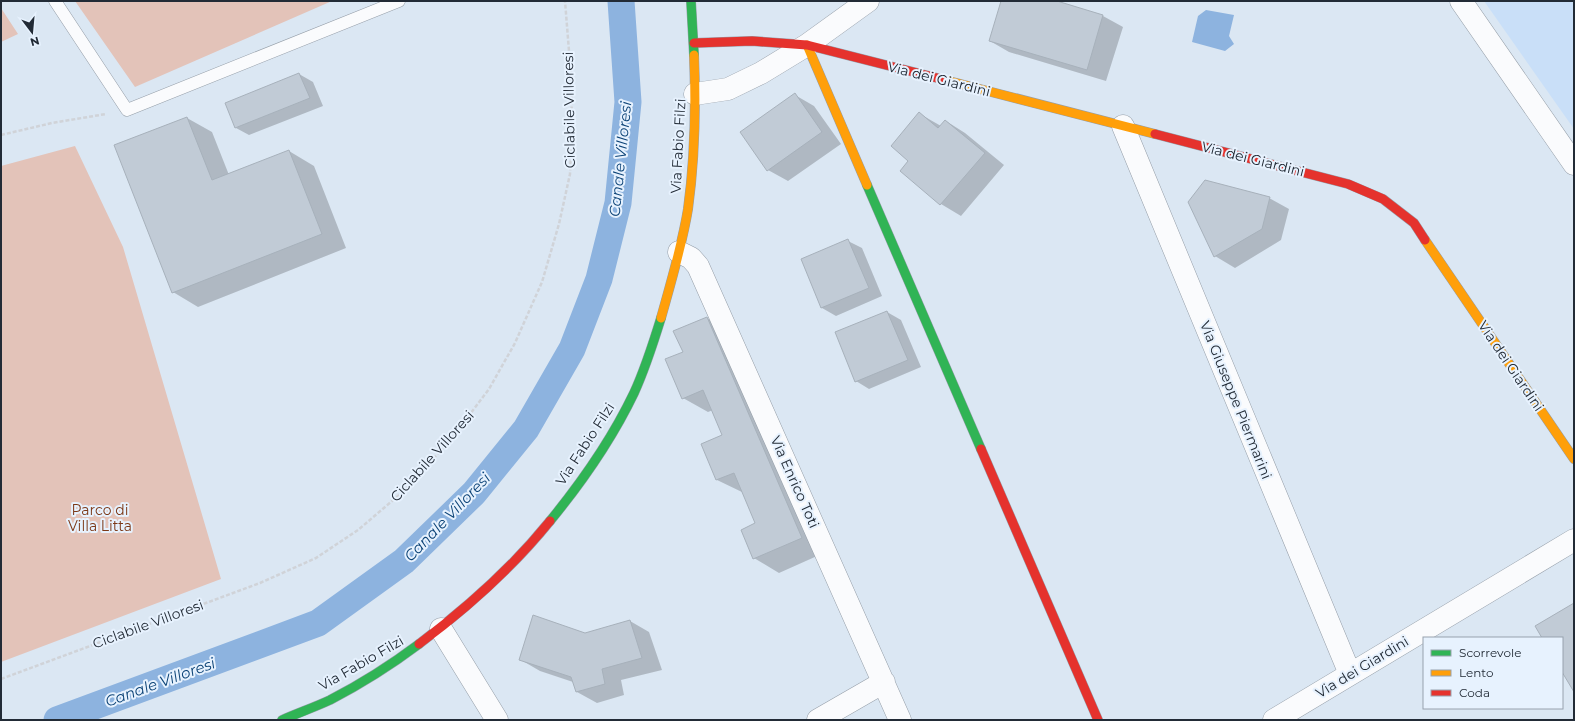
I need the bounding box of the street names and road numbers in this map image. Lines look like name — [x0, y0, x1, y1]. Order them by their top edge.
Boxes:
street label: Ciclabile Villoresi — [559, 51, 579, 169]
street label: Via dei Giardini — [886, 58, 992, 100]
street label: Via Fabio Filzi — [667, 98, 689, 194]
street label: Via dei Giardini — [1200, 138, 1306, 180]
street label: Via dei Giardini — [1474, 317, 1548, 415]
street label: Via Giuseppe Piermarini — [1196, 318, 1276, 482]
street label: Via Fabio Filzi — [552, 399, 618, 489]
street label: Ciclabile Villoresi — [386, 407, 478, 505]
street label: Via Enrico Toti — [767, 433, 823, 531]
street label: Ciclabile Villoresi — [90, 596, 206, 652]
street label: Via Fabio Filzi — [315, 631, 407, 695]
street label: Via dei Giardini — [1312, 632, 1412, 702]

